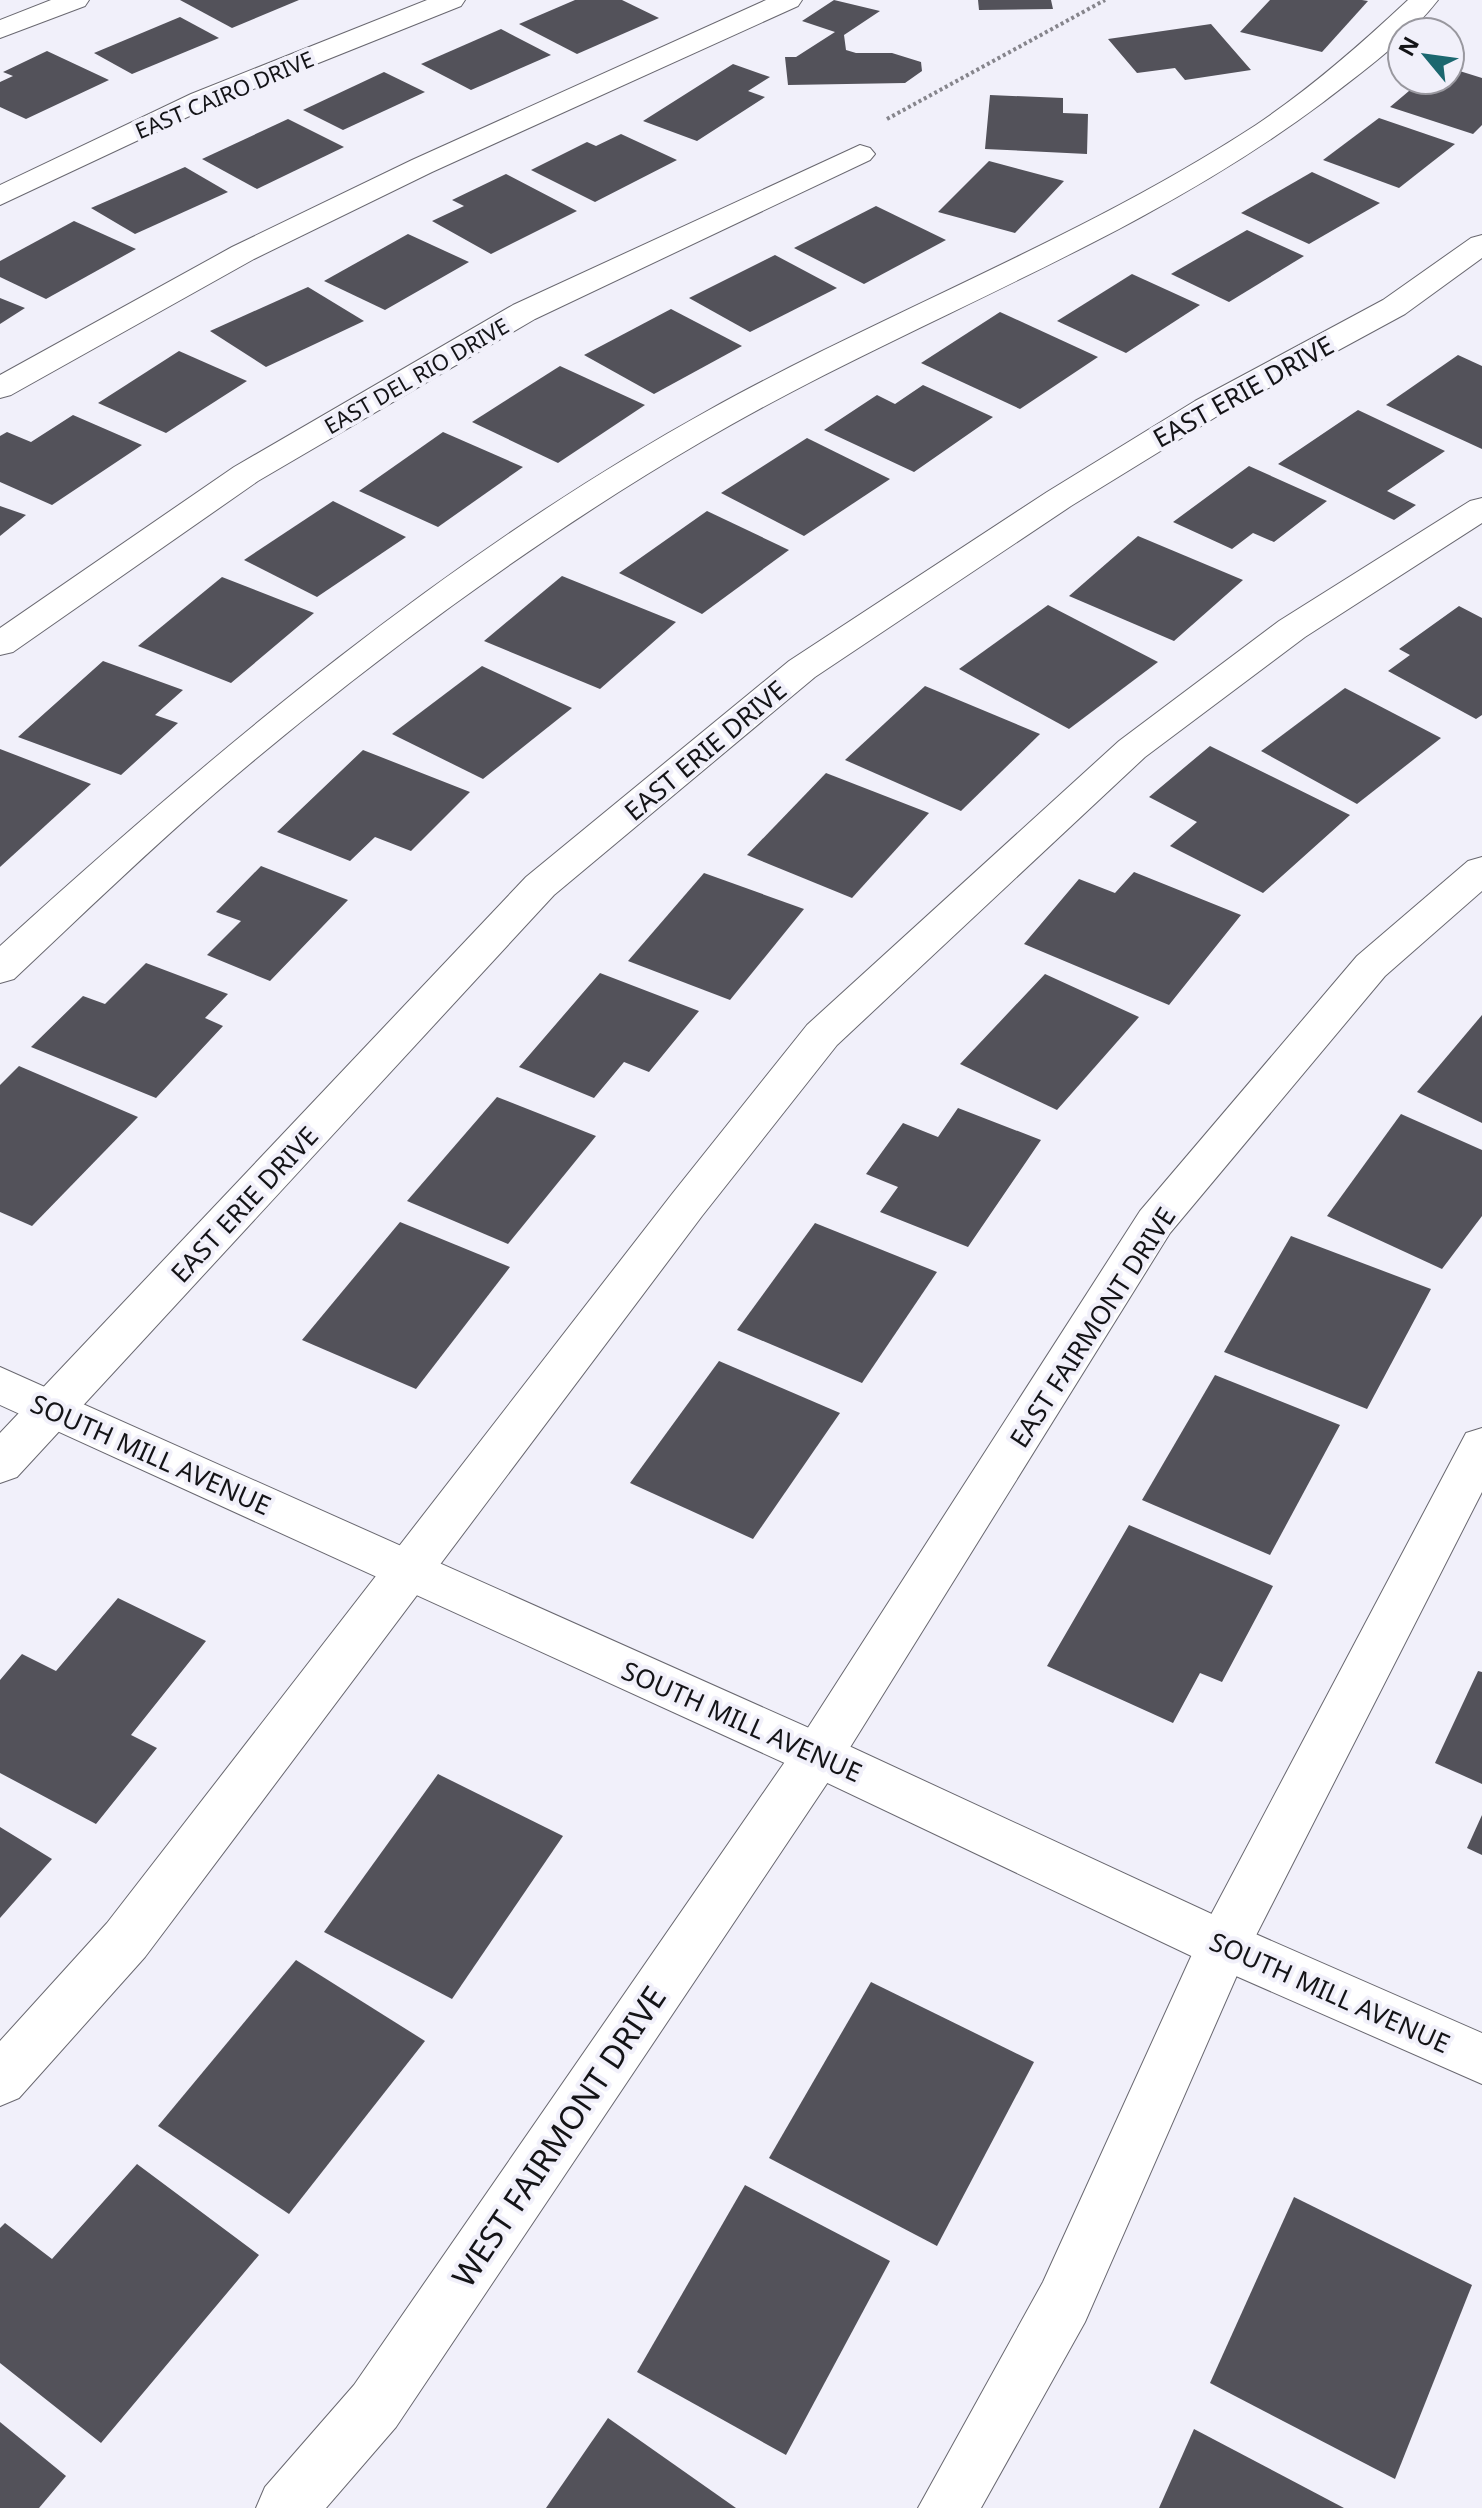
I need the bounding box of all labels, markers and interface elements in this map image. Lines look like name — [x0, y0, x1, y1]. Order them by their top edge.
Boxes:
north arrow — [1386, 16, 1466, 96]
text: N — [1390, 31, 1425, 61]
street label: EAST CAIRO DRIVE — [130, 43, 318, 145]
street label: EAST DEL RIO DRIVE — [318, 310, 514, 440]
street label: EAST ERIE DRIVE — [1146, 326, 1340, 456]
street label: EAST ERIE DRIVE — [616, 672, 794, 828]
street label: EAST ERIE DRIVE — [162, 1118, 326, 1290]
street label: EAST FAIRMONT DRIVE — [1001, 1200, 1183, 1454]
street label: SOUTH MILL AVENUE — [25, 1385, 277, 1523]
street label: SOUTH MILL AVENUE — [616, 1652, 868, 1790]
street label: SOUTH MILL AVENUE — [1204, 1923, 1456, 2061]
street label: WEST FAIRMONT DRIVE — [441, 1977, 675, 2295]

